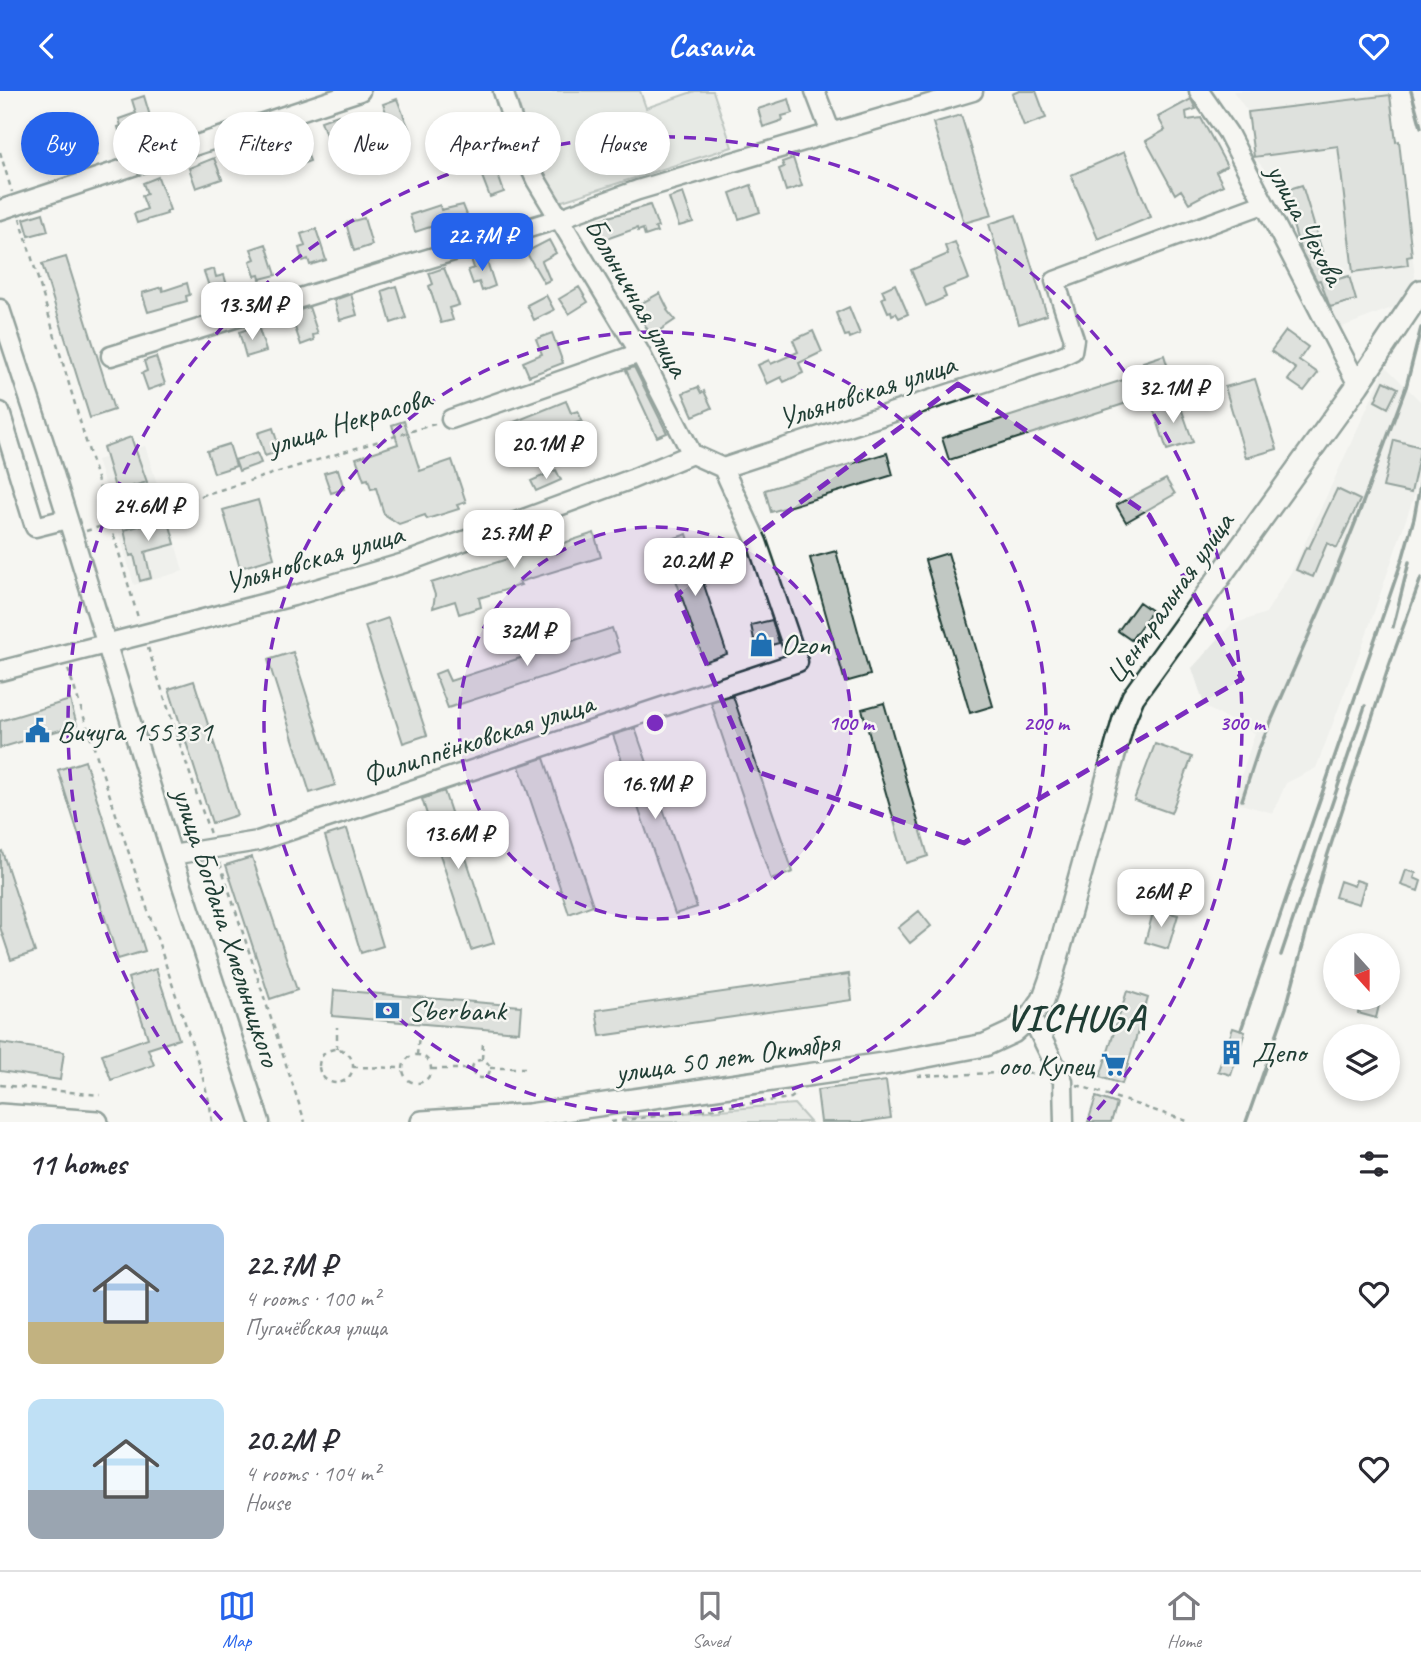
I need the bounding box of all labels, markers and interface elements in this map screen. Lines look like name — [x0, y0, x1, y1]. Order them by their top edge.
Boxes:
text: Casavia — [668, 25, 753, 66]
icon: back — [28, 27, 66, 65]
icon: heart — [1355, 27, 1393, 65]
chip: Buy — [21, 112, 99, 175]
chip: Rent — [113, 112, 200, 175]
chip: Filters — [214, 112, 314, 175]
chip: New — [328, 112, 411, 175]
chip: Apartment — [425, 112, 561, 175]
chip: House — [575, 112, 670, 175]
street label: улица Чехова — [1257, 155, 1355, 294]
street label: Больничная улица — [576, 210, 699, 385]
pin: 22.7M ₽ — [417, 213, 547, 273]
text: 22.7M ₽ — [447, 221, 517, 250]
pin: 13.3M ₽ — [187, 282, 317, 342]
text: 13.3M ₽ — [217, 290, 287, 319]
street label: Ульяновская улица — [774, 344, 962, 437]
pin: 32.1M ₽ — [1108, 365, 1238, 425]
text: 32.1M ₽ — [1138, 373, 1208, 402]
street label: улица Некрасова — [261, 378, 437, 464]
pin: 20.1M ₽ — [481, 421, 611, 481]
text: 20.1M ₽ — [511, 429, 581, 458]
pin: 24.6M ₽ — [83, 483, 213, 543]
text: 24.6M ₽ — [113, 491, 183, 520]
street label: Центральная улица — [1096, 503, 1243, 691]
pin: 25.7M ₽ — [449, 511, 579, 570]
street label: Ульяновская улица — [220, 514, 409, 602]
text: 25.7M ₽ — [479, 518, 549, 547]
pin: 20.2M ₽ — [630, 539, 760, 598]
text: 20.2M ₽ — [660, 546, 730, 575]
pin: 32M ₽ — [478, 609, 576, 668]
text: 32M ₽ — [500, 616, 554, 645]
place label: Ozon — [781, 625, 831, 663]
shop icon: Ozon — [747, 630, 775, 658]
street label: Филиппёнковская улица — [358, 683, 601, 794]
text: 100 m — [828, 710, 876, 736]
text: 200 m — [1023, 710, 1071, 736]
text: 300 m — [1219, 710, 1267, 736]
centre of rings — [643, 711, 667, 735]
place label: Вичуга 155331 — [57, 712, 214, 750]
public building icon: Вичуга 155331 — [23, 717, 51, 745]
pin: 16.9M ₽ — [590, 761, 720, 821]
text: 16.9M ₽ — [620, 769, 690, 798]
street label: улица Богдана Хмельницкого — [163, 781, 290, 1072]
pin: 13.6M ₽ — [393, 811, 523, 871]
text: 13.6M ₽ — [423, 819, 493, 848]
pin: 26M ₽ — [1112, 869, 1210, 929]
text: 26M ₽ — [1133, 877, 1189, 906]
north arrow — [1323, 933, 1400, 1010]
map controls — [1323, 933, 1400, 1101]
place label: Sberbank — [408, 991, 508, 1029]
district label: VICHUGA — [1006, 994, 1147, 1041]
bank icon: Sberbank — [374, 996, 402, 1024]
street label: улица 50 лет Октября — [611, 1022, 844, 1092]
button: layers — [1323, 1024, 1400, 1101]
place label: Депо — [1252, 1033, 1309, 1071]
building icon: Депо — [1218, 1038, 1246, 1066]
place label: ооо Купец — [998, 1046, 1096, 1084]
supermarket icon: ооо Купец — [1100, 1051, 1128, 1079]
text: 11 homes — [28, 1145, 126, 1183]
icon: filters — [1355, 1145, 1393, 1183]
text: 22.7M ₽ — [245, 1246, 336, 1284]
icon: home — [84, 1252, 168, 1336]
icon: heart — [1355, 1275, 1393, 1313]
text: 4 rooms · 100 m² — [245, 1284, 380, 1313]
text: Пугачёвская улица — [245, 1313, 387, 1342]
text: 20.2M ₽ — [245, 1421, 336, 1459]
icon: home — [84, 1427, 168, 1511]
icon: heart — [1355, 1450, 1393, 1488]
text: 4 rooms · 104 m² — [245, 1459, 380, 1488]
text: House — [245, 1488, 290, 1517]
tab: Map — [218, 1587, 256, 1653]
tab: Saved — [691, 1587, 729, 1653]
tab: Home — [1165, 1587, 1203, 1653]

